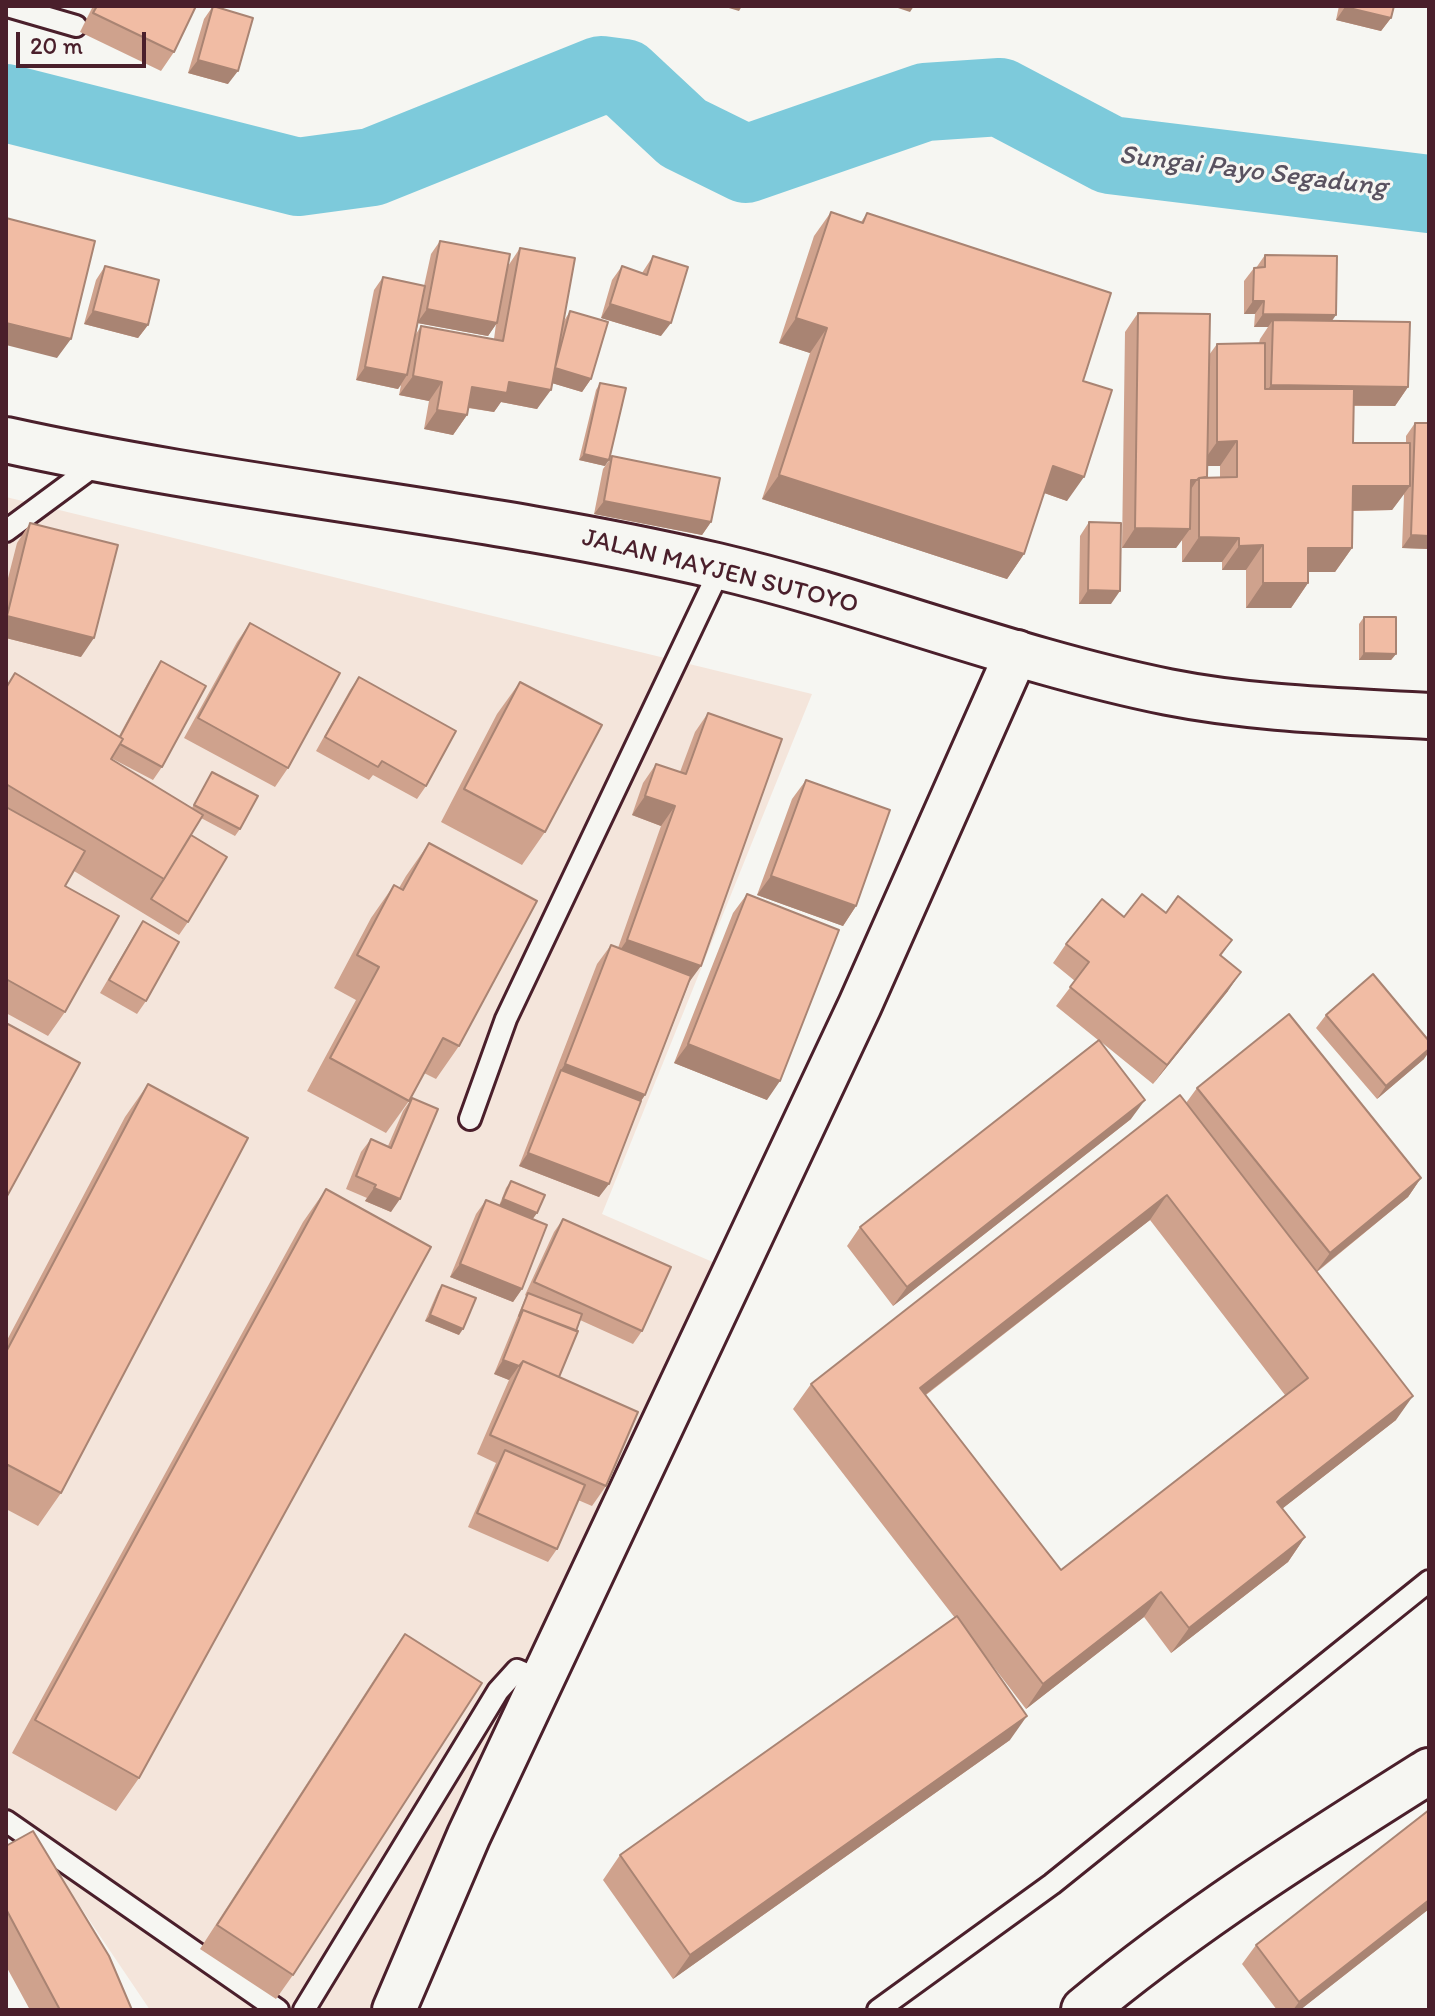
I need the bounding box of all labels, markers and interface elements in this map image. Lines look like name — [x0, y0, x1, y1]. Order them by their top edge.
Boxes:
scale bar — [20, 16, 150, 66]
text: 20 m — [30, 31, 83, 60]
water label: Sungai Payo Segadung — [1117, 139, 1389, 205]
street label: JALAN MAYJEN SUTOYO — [579, 523, 861, 621]

